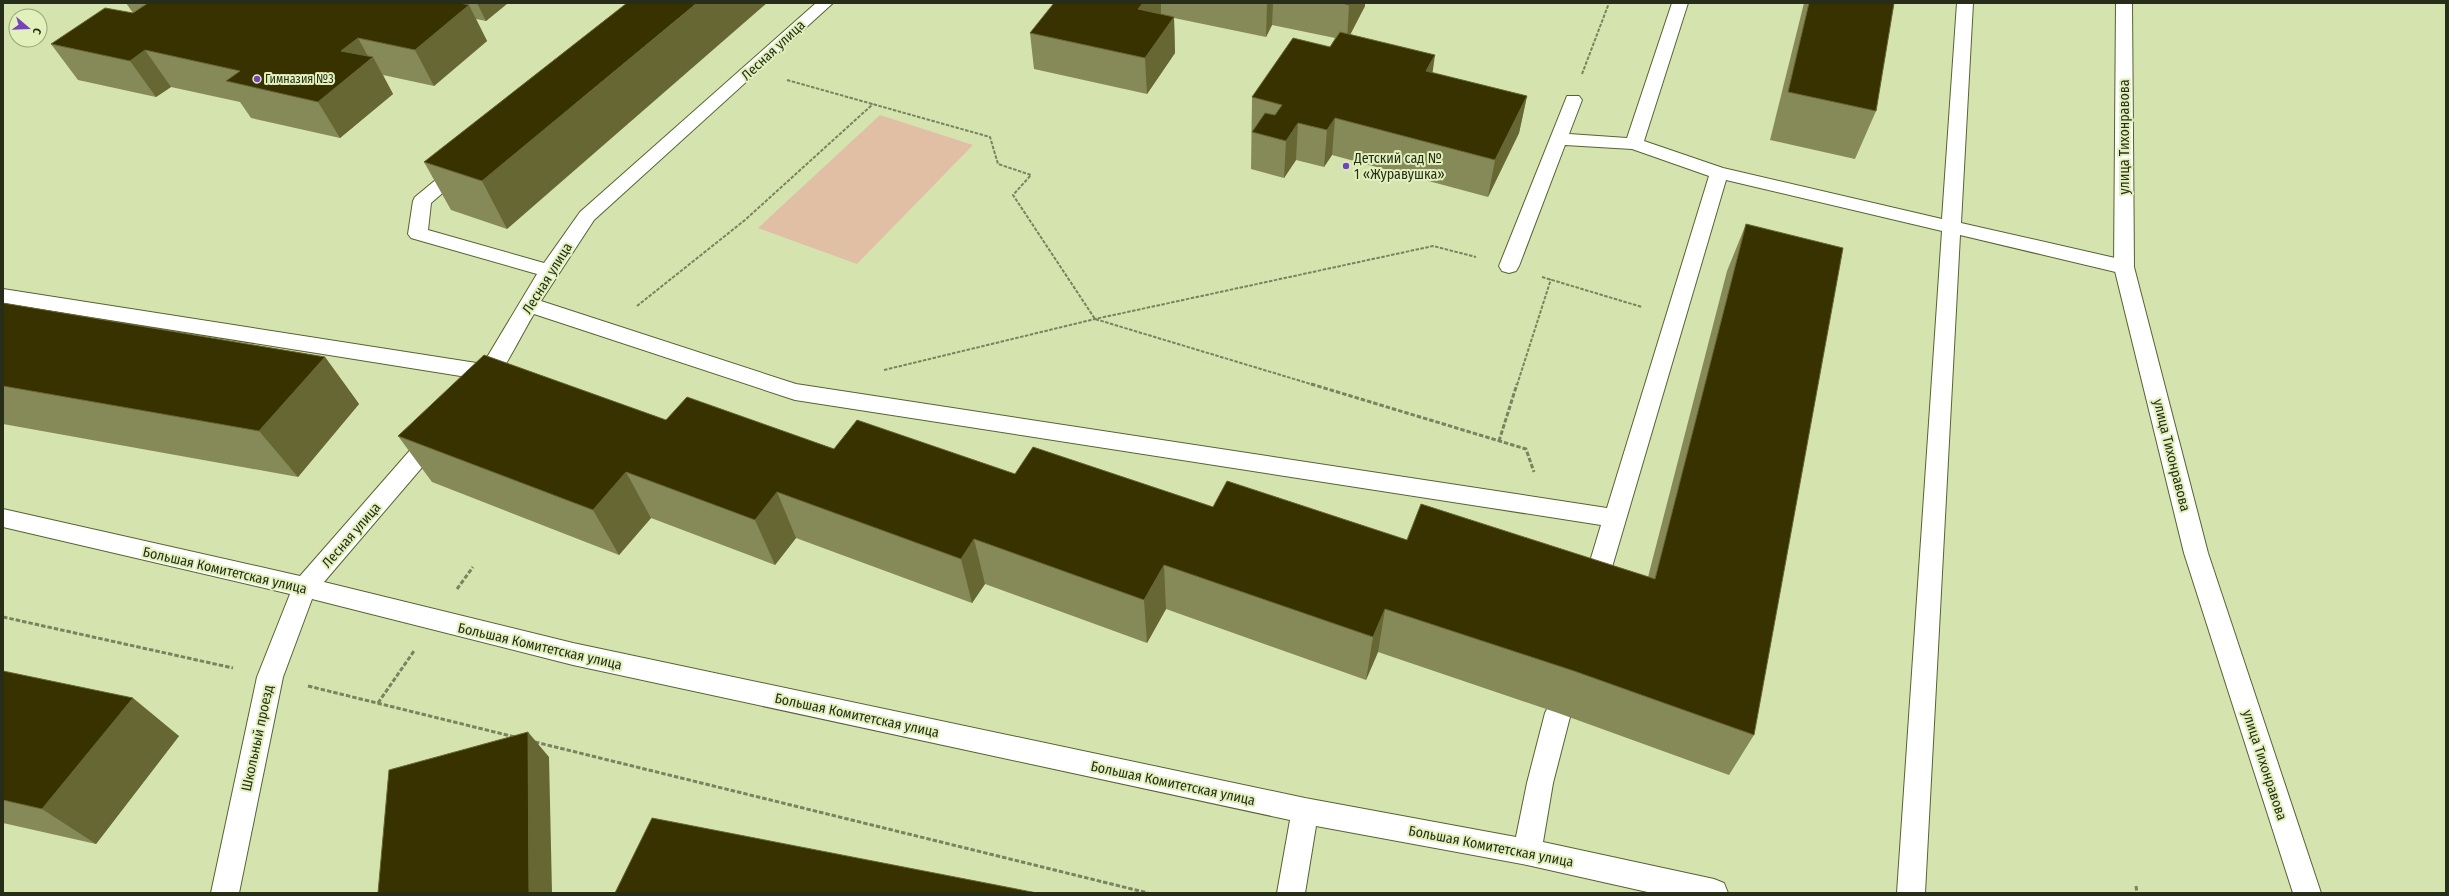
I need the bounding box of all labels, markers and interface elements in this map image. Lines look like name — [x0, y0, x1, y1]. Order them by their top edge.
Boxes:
north arrow — [8, 8, 48, 48]
street label: Лесная улица — [738, 17, 809, 84]
text: С — [30, 26, 44, 36]
place label: Гимназия №3 — [265, 72, 334, 86]
marker: Гимназия №3 — [252, 74, 262, 84]
street label: улица Тихонравова — [2116, 79, 2133, 195]
place label: Детский сад № 1 «Журавушка» — [1353, 150, 1445, 183]
marker: Детский сад № 1 «Журавушка» — [1341, 161, 1351, 171]
street label: Лесная улица — [519, 239, 576, 317]
street label: улица Тихонравова — [2149, 397, 2194, 513]
street label: Лесная улица — [318, 499, 384, 571]
street label: Большая Комитетская улица — [141, 543, 309, 598]
street label: Большая Комитетская улица — [456, 619, 624, 674]
street label: Школьный проезд — [238, 683, 277, 793]
street label: Большая Комитетская улица — [773, 690, 941, 741]
street label: улица Тихонравова — [2239, 708, 2290, 823]
street label: Большая Комитетская улица — [1089, 758, 1257, 809]
street label: Большая Комитетская улица — [1407, 822, 1575, 871]

